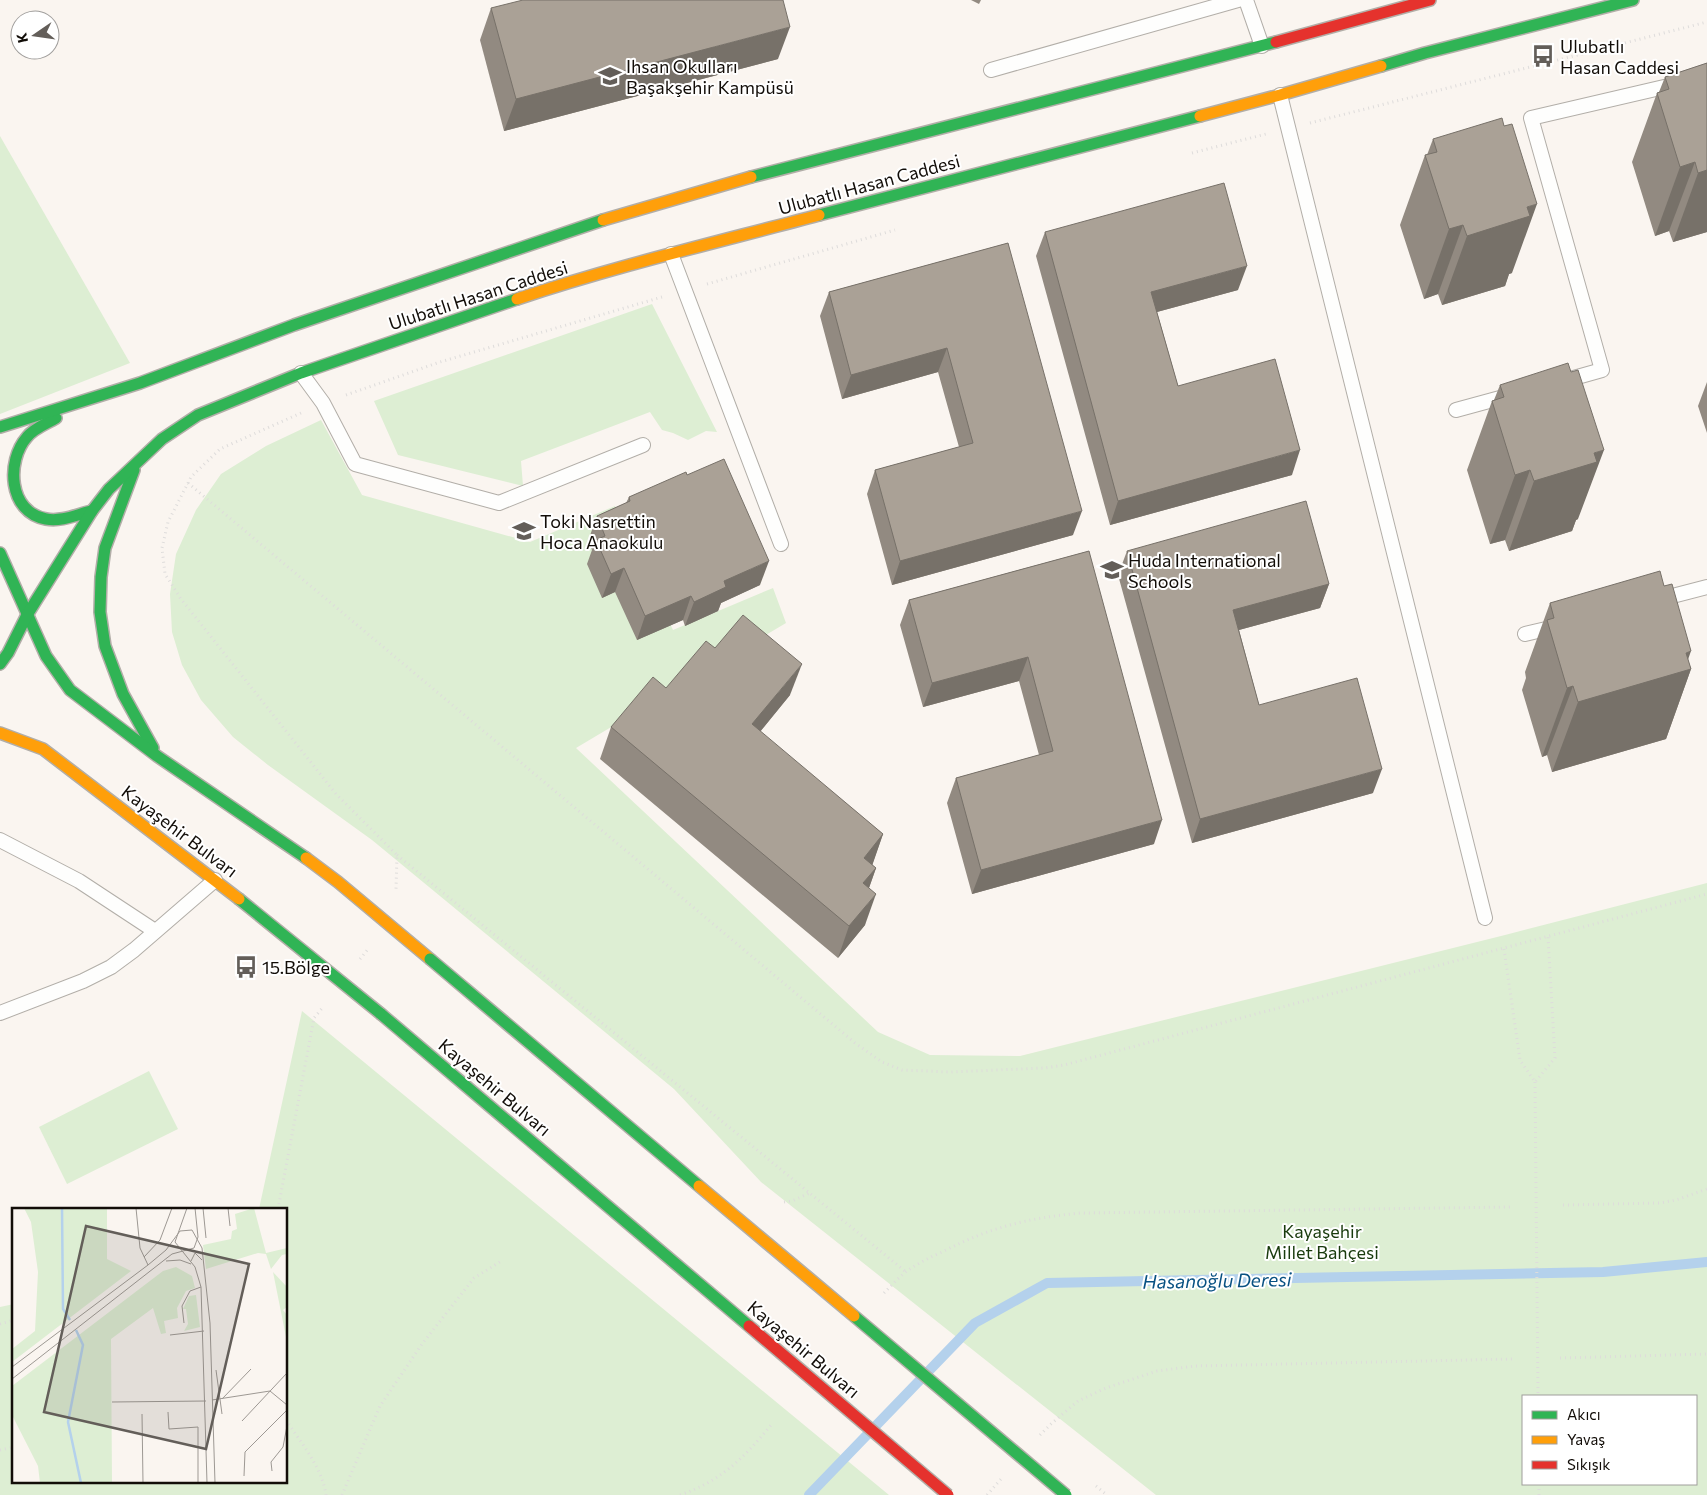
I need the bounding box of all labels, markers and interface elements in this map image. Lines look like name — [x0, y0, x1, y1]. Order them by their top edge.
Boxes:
north arrow — [10, 10, 60, 60]
text: K — [12, 31, 31, 45]
place label: Ulubatlı Hasan Caddesi — [1560, 35, 1679, 78]
bus stop icon: Ulubatlı Hasan Caddesi — [1530, 43, 1556, 69]
place label: Ihsan Okulları Başakşehir Kampüsü — [626, 55, 794, 98]
school or university icon: Ihsan Okulları Başakşehir Kampüsü — [597, 63, 623, 89]
street label: Ulubatlı Hasan Caddesi — [776, 149, 962, 219]
street label: Ulubatlı Hasan Caddesi — [386, 256, 570, 334]
place label: Toki Nasrettin Hoca Anaokulu — [540, 510, 663, 553]
school or university icon: Toki Nasrettin Hoca Anaokulu — [511, 518, 537, 544]
place label: Huda International Schools — [1128, 549, 1281, 592]
school or university icon: Huda International Schools — [1099, 557, 1125, 583]
street label: Kayaşehir Bulvarı — [118, 780, 242, 882]
bus stop icon: 15.Bölge — [233, 954, 259, 980]
place label: 15.Bölge — [262, 956, 330, 978]
street label: Kayaşehir Bulvarı — [434, 1034, 556, 1140]
inset map — [12, 1208, 288, 1482]
park label: Kayaşehir Millet Bahçesi — [1265, 1220, 1379, 1263]
water label: Hasanoğlu Deresi — [1142, 1267, 1293, 1293]
street label: Kayaşehir Bulvarı — [743, 1296, 865, 1402]
legend — [1522, 1395, 1697, 1485]
text: Akıcı — [1567, 1405, 1601, 1423]
text: Yavaş — [1567, 1430, 1605, 1448]
text: Sıkışık — [1567, 1455, 1610, 1473]

